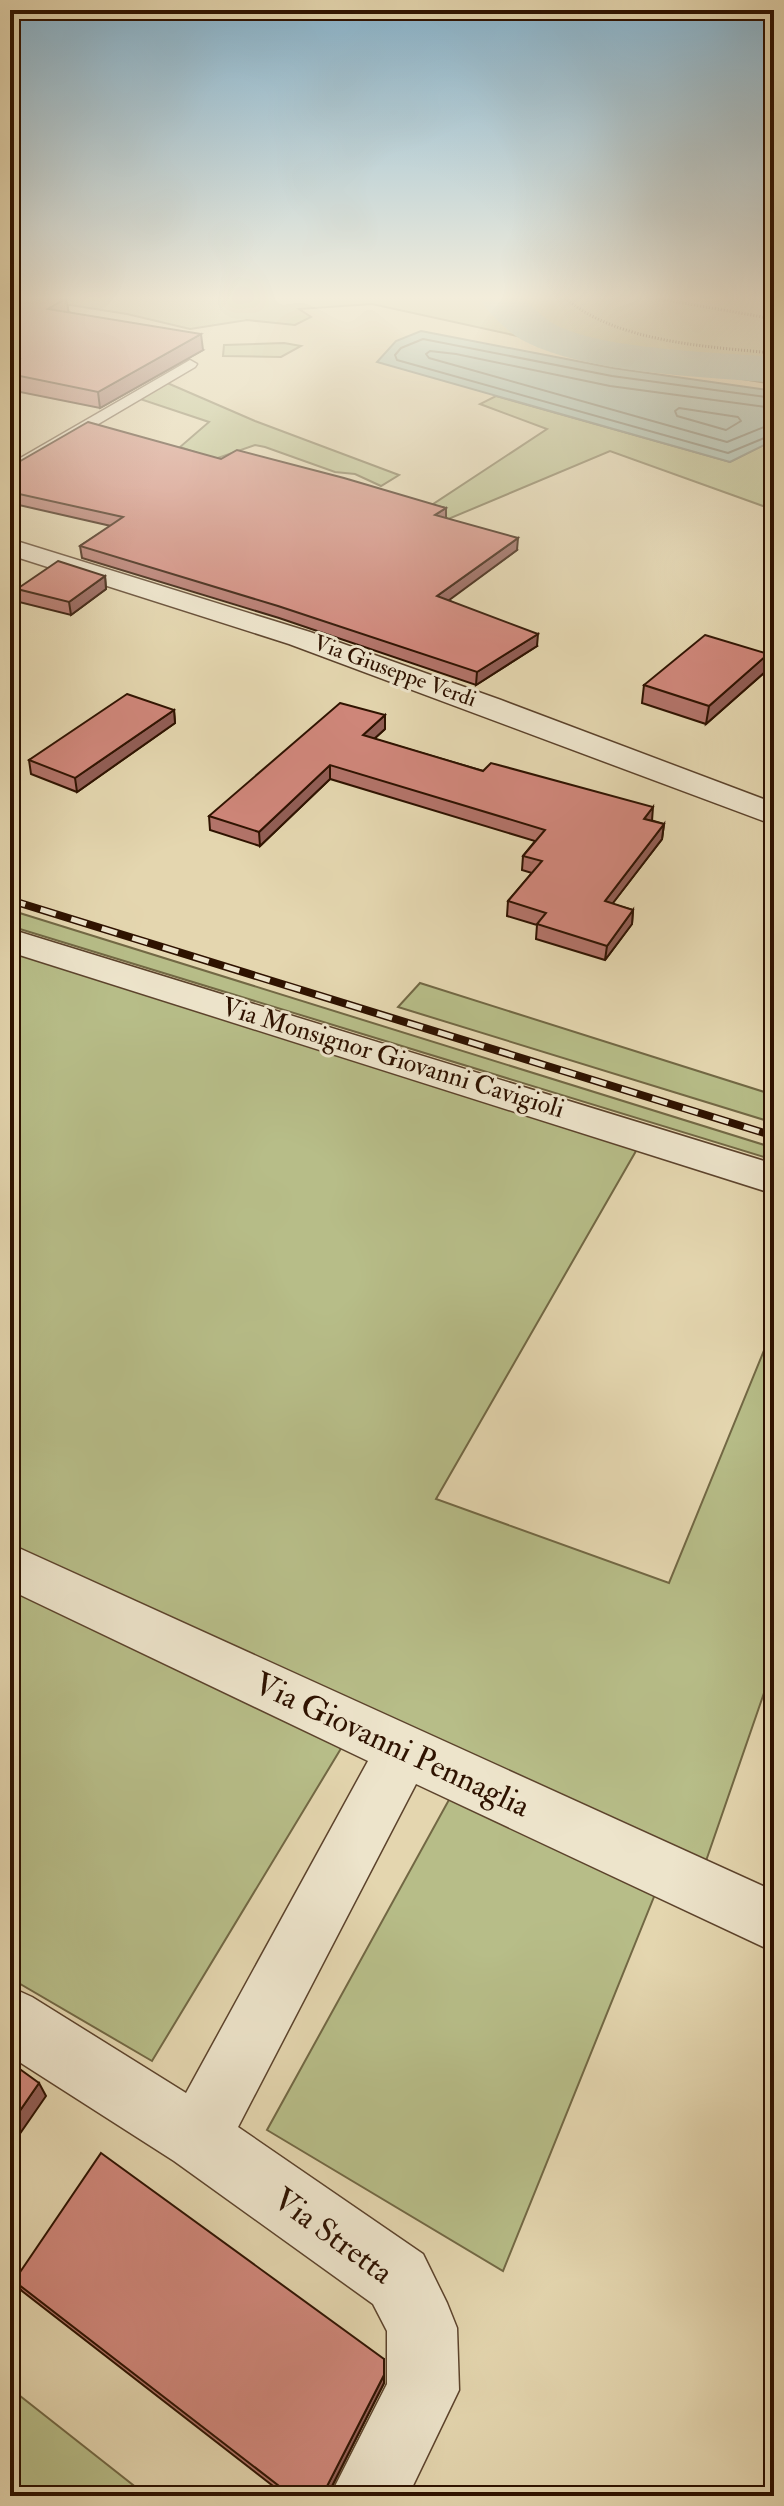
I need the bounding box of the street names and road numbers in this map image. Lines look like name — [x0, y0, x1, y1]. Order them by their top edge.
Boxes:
street label: Via Giuseppe Verdi — [309, 629, 480, 714]
street label: Via Monsignor Giovanni Cavigioli — [218, 991, 568, 1125]
street label: Via Giovanni Pennaglia — [248, 1664, 537, 1827]
street label: Via Stretta — [265, 2179, 401, 2293]

